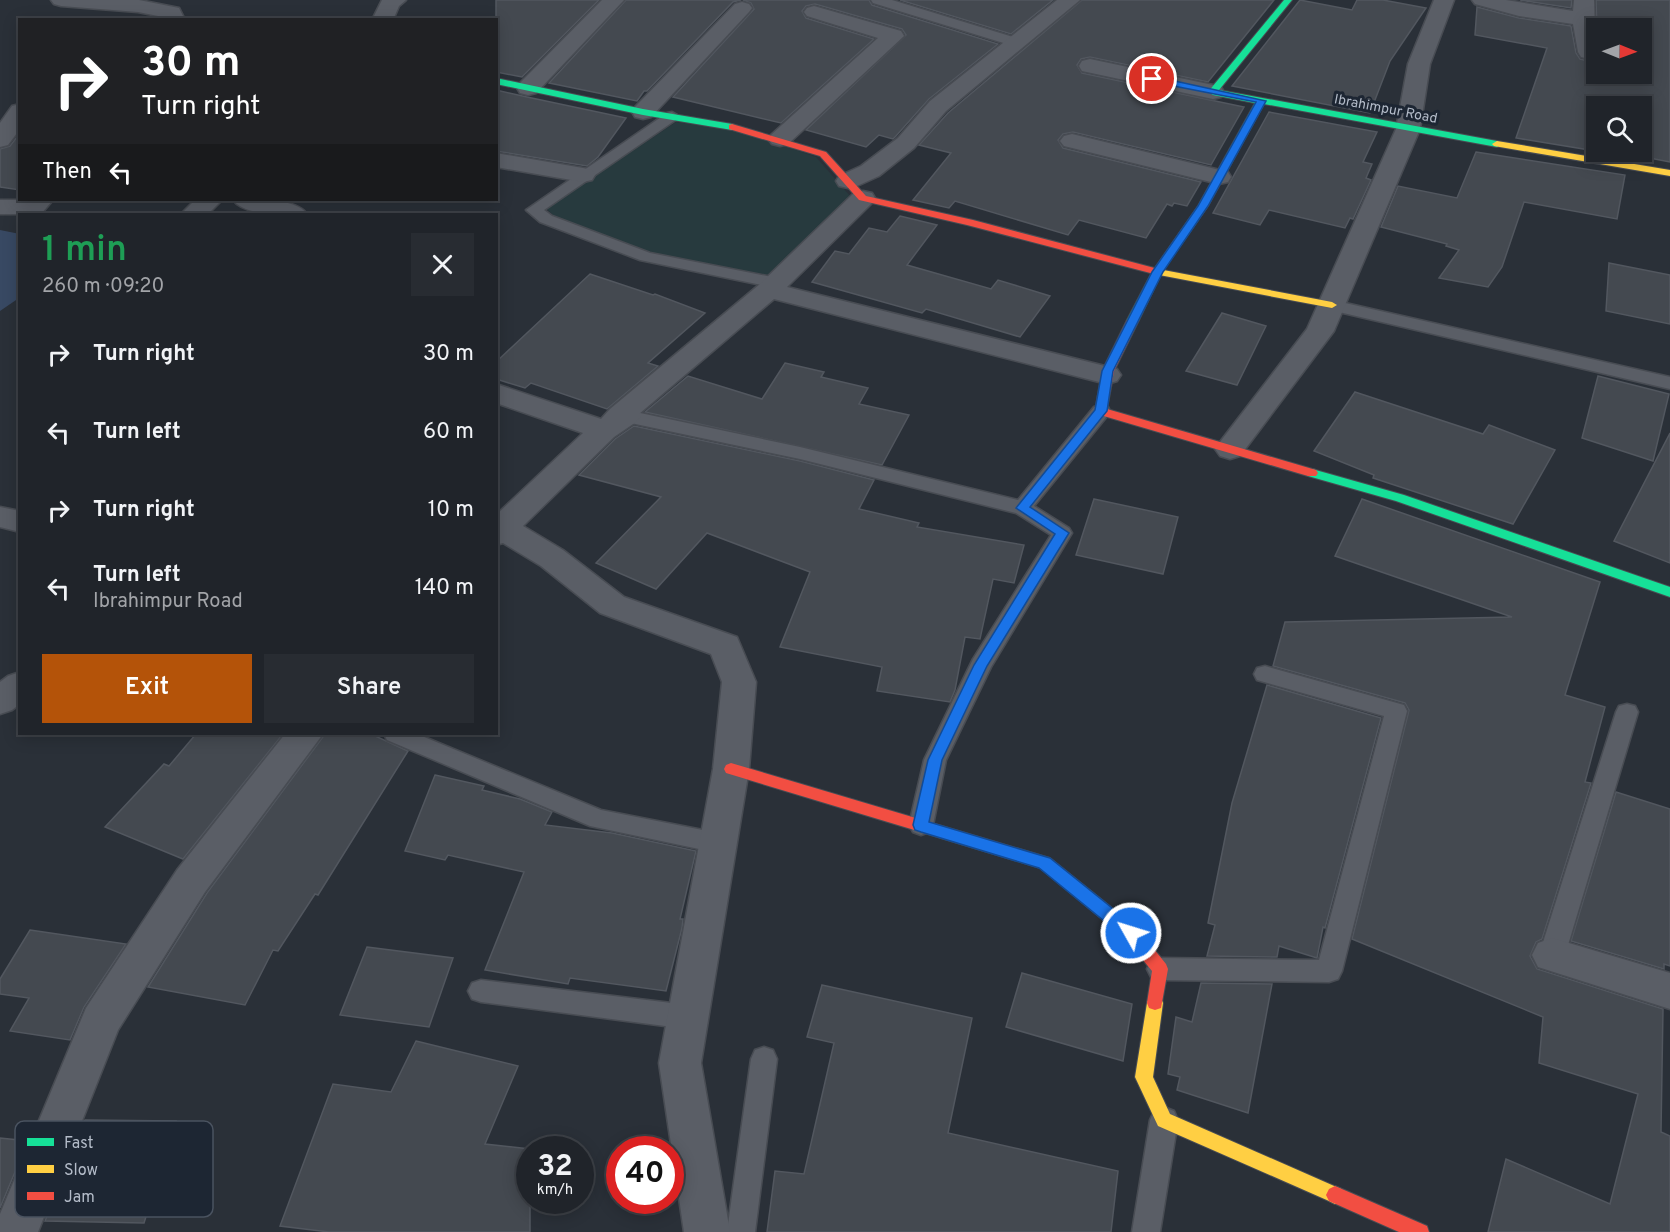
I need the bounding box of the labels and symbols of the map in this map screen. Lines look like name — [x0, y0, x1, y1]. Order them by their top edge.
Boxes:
north arrow — [1586, 18, 1652, 84]
pin — [1126, 53, 1177, 104]
street label: Ibrahimpur Road — [1333, 91, 1439, 128]
position arrow — [1099, 901, 1163, 965]
legend — [15, 1121, 213, 1217]
text: Fast — [64, 1134, 94, 1154]
speed limit sign: 40 — [606, 1136, 684, 1214]
text: Slow — [64, 1161, 98, 1181]
text: Jam — [64, 1188, 95, 1208]

